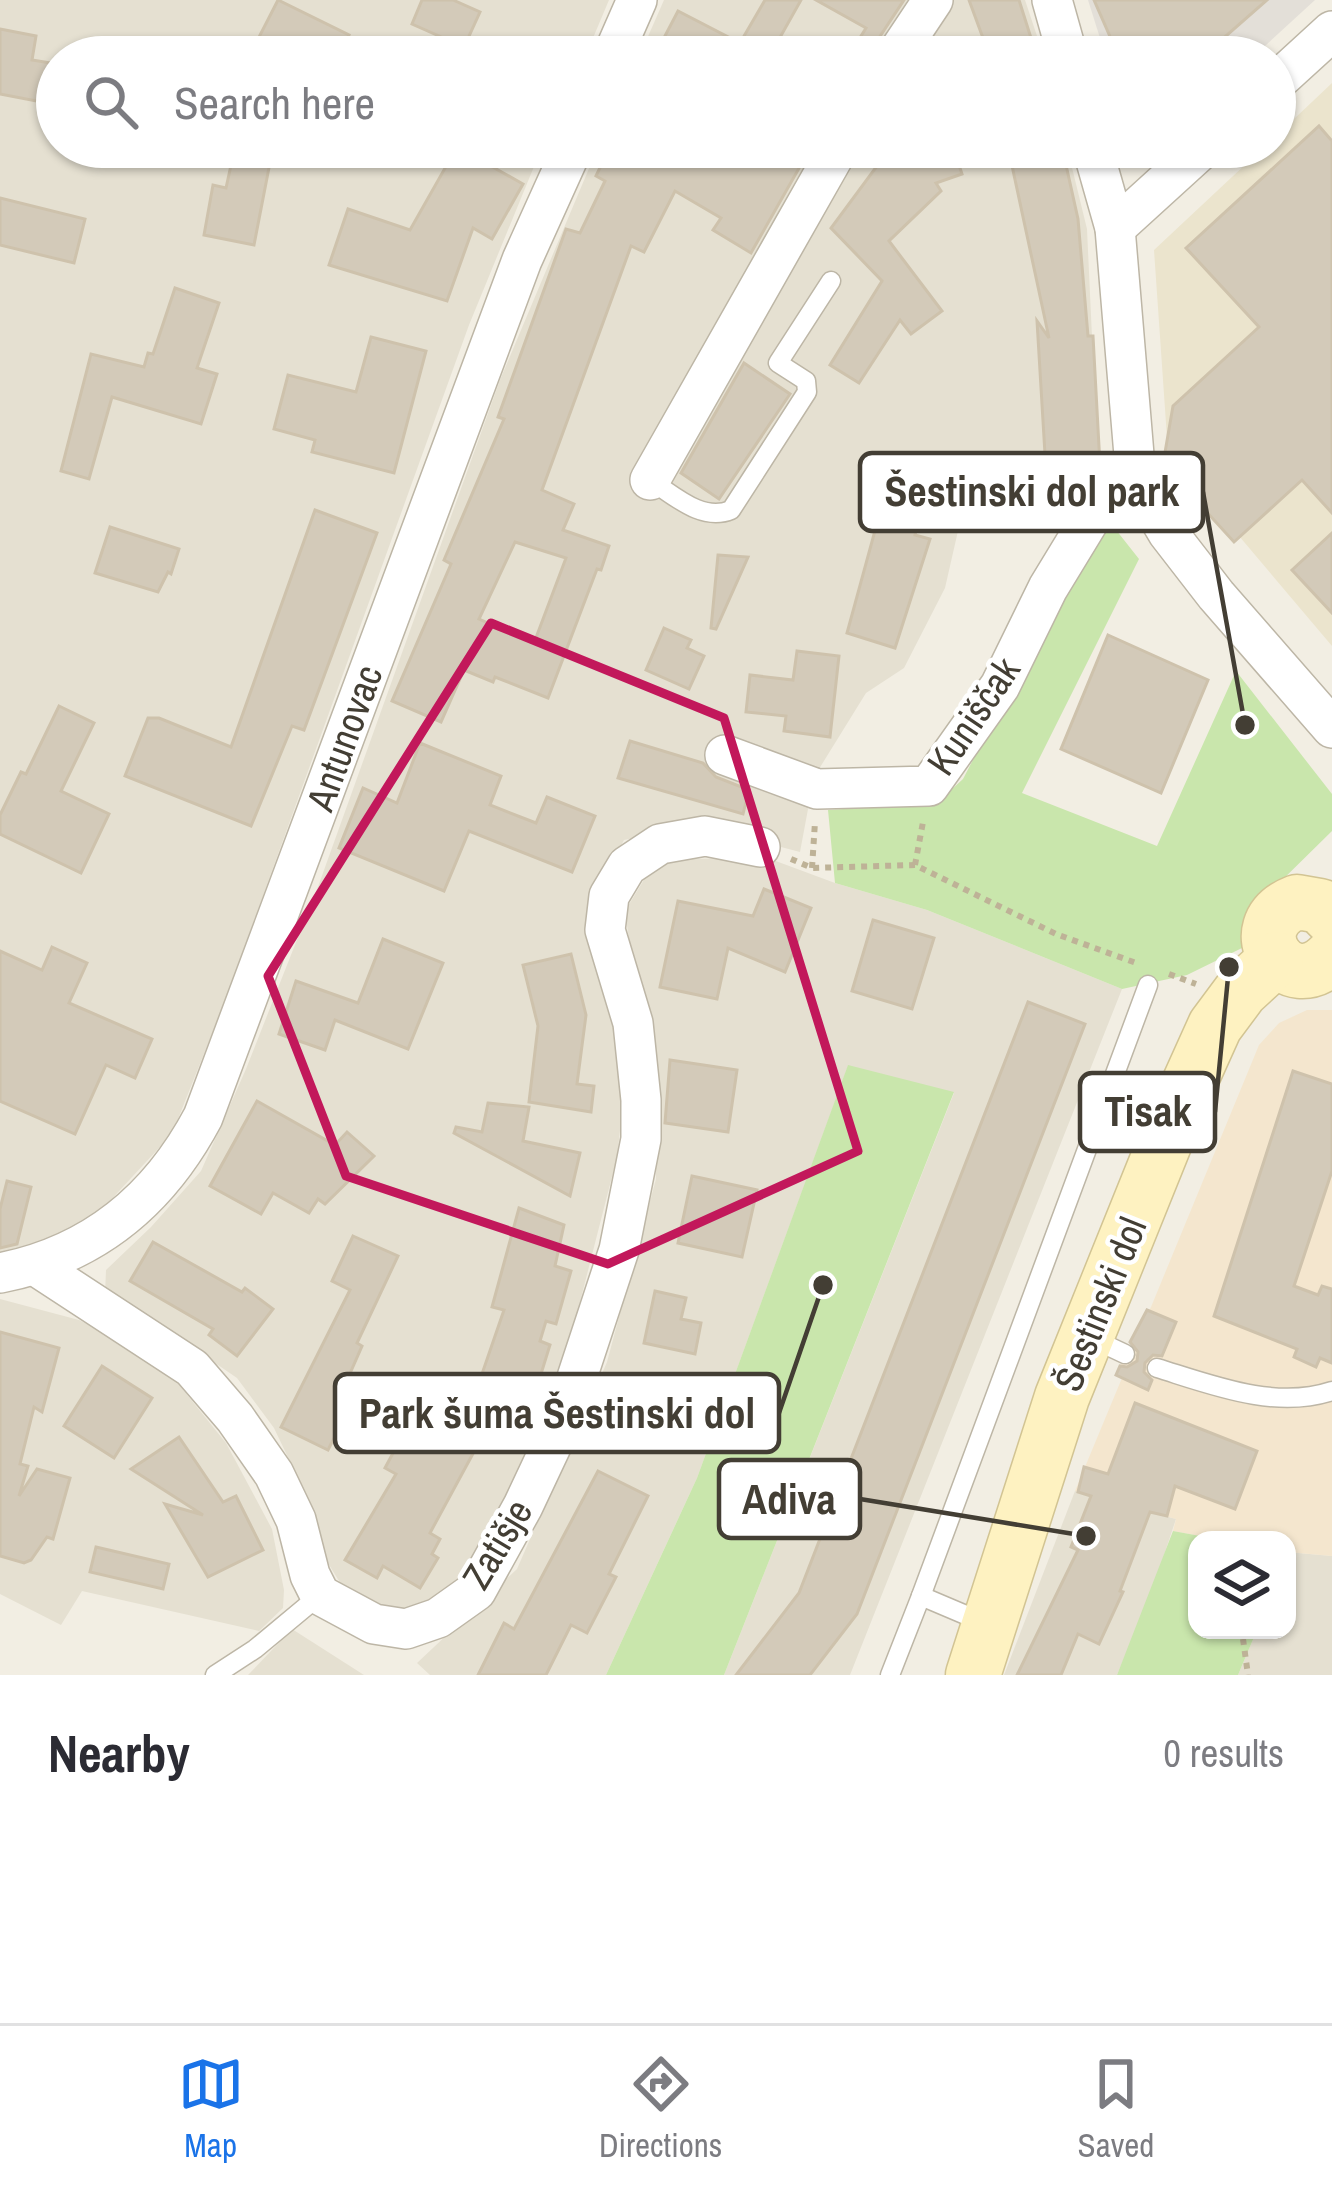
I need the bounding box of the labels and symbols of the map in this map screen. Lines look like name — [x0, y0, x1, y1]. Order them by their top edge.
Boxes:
callout: Šestinski dol park — [860, 453, 1203, 531]
text: Šestinski dol park — [885, 463, 1180, 519]
street label: Kuniščak — [915, 646, 1032, 785]
street label: Antunovac — [293, 658, 394, 819]
callout: Tisak — [1080, 1073, 1215, 1151]
text: Tisak — [1104, 1083, 1193, 1139]
street label: Šestinski dol — [1042, 1209, 1158, 1399]
callout: Park šuma Šestinski dol — [335, 1374, 779, 1452]
text: Park šuma Šestinski dol — [359, 1385, 755, 1441]
callout: Adiva — [719, 1460, 860, 1538]
text: Adiva — [742, 1471, 836, 1527]
street label: Zatišje — [450, 1489, 544, 1599]

